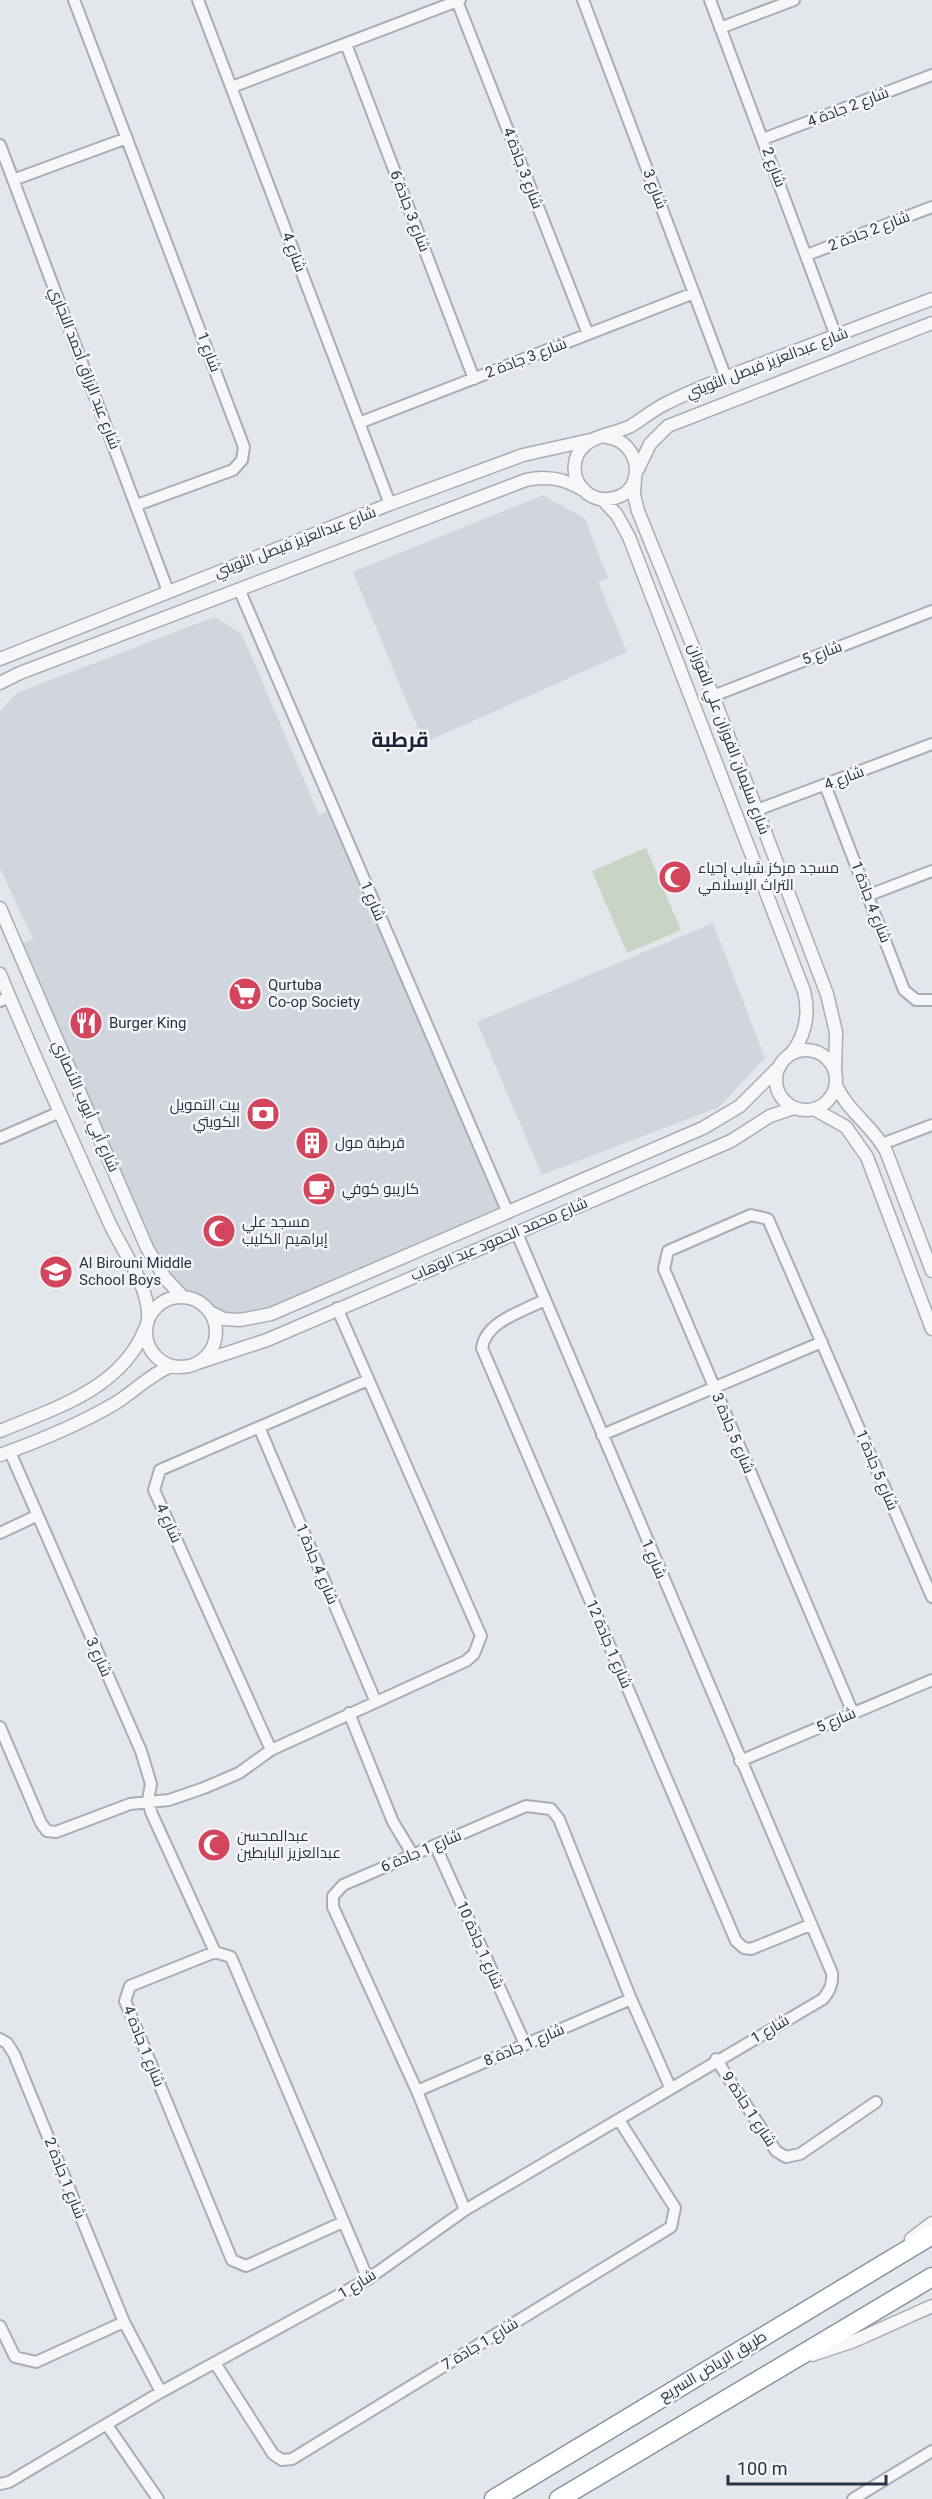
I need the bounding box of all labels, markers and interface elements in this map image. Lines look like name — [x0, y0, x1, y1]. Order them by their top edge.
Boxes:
street label: شارع 2 جادة 4 — [805, 83, 892, 133]
street label: شارع 3 جادة 4 — [497, 125, 547, 212]
street label: شارع 2 — [756, 145, 790, 190]
street label: شارع 3 — [637, 167, 671, 212]
street label: شارع 3 جادة 6 — [384, 168, 434, 255]
street label: شارع 2 جادة 2 — [826, 207, 913, 257]
street label: شارع 4 — [276, 230, 310, 275]
street label: شارع عبد الرزاق أحمد النجاري — [43, 284, 125, 453]
street label: شارع عبدالعزيز فيصل الثويني — [683, 324, 852, 405]
street label: شارع 1 — [191, 330, 225, 375]
street label: شارع 3 جادة 2 — [483, 334, 570, 384]
street label: شارع عبدالعزيز فيصل الثويني — [211, 503, 380, 584]
street label: شارع 5 — [800, 637, 845, 671]
street label: شارع سليمان الفوزان علي الفوزان — [681, 641, 774, 838]
district label: قرطبة — [371, 728, 429, 752]
street label: شارع 4 — [822, 762, 867, 796]
mosque icon: مسجد مركز شباب إحياء التراث الإسلامي — [657, 859, 693, 895]
place label: مسجد مركز شباب إحياء التراث الإسلامي — [698, 859, 839, 897]
street label: شارع 4 جادة 1 — [845, 859, 895, 946]
street label: شارع 1 — [355, 879, 389, 924]
supermarket icon: Qurtuba Co-op Society — [227, 976, 263, 1012]
place label: Qurtuba Co-op Society — [268, 976, 360, 1011]
restaurant icon: Burger King — [68, 1005, 104, 1041]
place label: Burger King — [109, 1014, 187, 1032]
street label: شارع أبي أيوب الأنصاري — [46, 1037, 124, 1176]
place label: بيت التمويل الكويتي — [170, 1096, 240, 1134]
bank icon: بيت التمويل الكويتي — [245, 1096, 281, 1132]
building icon: قرطبة مول — [294, 1125, 330, 1161]
place label: قرطبة مول — [335, 1134, 405, 1152]
cafe icon: كاريبو كوفي — [301, 1171, 337, 1207]
place label: كاريبو كوفي — [342, 1180, 419, 1201]
street label: شارع محمد الحمود عبد الوهاب — [408, 1194, 591, 1286]
mosque icon: مسجد علي إبراهيم الكليب — [201, 1213, 237, 1249]
place label: مسجد علي إبراهيم الكليب — [242, 1213, 328, 1249]
school or university icon: Al Birouni Middle School Boys — [38, 1254, 74, 1290]
place label: Al Birouni Middle School Boys — [79, 1254, 192, 1289]
street label: شارع 5 جادة 3 — [706, 1390, 758, 1477]
street label: شارع 5 جادة 1 — [850, 1427, 902, 1514]
street label: شارع 4 — [151, 1501, 186, 1546]
street label: شارع 4 جادة 1 — [290, 1521, 342, 1608]
street label: شارع 1 — [636, 1537, 670, 1582]
street label: شارع 1 جادة 12 — [580, 1597, 636, 1692]
street label: شارع 3 — [81, 1635, 116, 1680]
street label: شارع 5 — [814, 1704, 859, 1738]
street label: شارع 1 جادة 6 — [378, 1826, 465, 1878]
mosque icon: عبدالمحسن عبدالعزيز البابطين — [196, 1827, 232, 1863]
place label: عبدالمحسن عبدالعزيز البابطين — [237, 1827, 341, 1863]
street label: شارع 1 جادة 10 — [451, 1898, 507, 1993]
street label: شارع 1 جادة 4 — [118, 2003, 168, 2090]
street label: شارع 1 — [748, 2011, 793, 2049]
street label: شارع 1 جادة 8 — [481, 2020, 568, 2072]
street label: شارع 1 جادة 9 — [716, 2068, 780, 2151]
street label: شارع 1 جادة 2 — [39, 2135, 89, 2222]
street label: شارع 1 — [335, 2266, 380, 2304]
street label: شارع 1 جادة 7 — [439, 2314, 522, 2376]
street label: طريق الرياض السريع — [656, 2327, 771, 2407]
scale bar — [728, 2448, 886, 2486]
text: 100 m — [737, 2458, 788, 2479]

